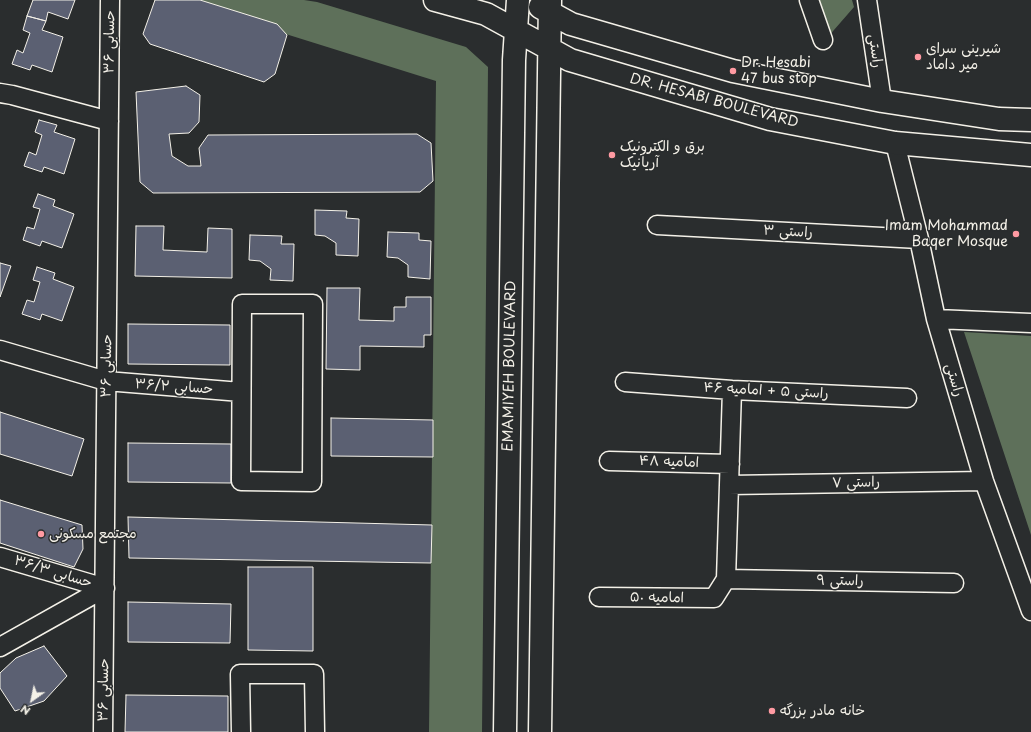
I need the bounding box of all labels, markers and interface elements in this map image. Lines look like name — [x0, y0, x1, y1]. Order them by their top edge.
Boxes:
street label: حسابی ۳۶ — [101, 10, 119, 74]
street label: راستی — [864, 33, 886, 69]
place label: شیرینی سرای میر داماد — [926, 41, 1001, 74]
marker: شیرینی سرای میر داماد — [913, 52, 923, 62]
place label: Dr. Hesabi 47 bus stop — [741, 55, 817, 88]
marker: Dr. Hesabi 47 bus stop — [728, 66, 738, 76]
street label: DR. HESABI BOULEVARD — [628, 70, 800, 132]
place label: برق و الکترونیک آریانیک — [620, 139, 705, 172]
marker: برق و الکترونیک آریانیک — [607, 150, 617, 160]
place label: Imam Mohammad Baqer Mosque — [885, 218, 1008, 250]
street label: راستی ۳ — [763, 222, 813, 242]
marker: Imam Mohammad Baqer Mosque — [1011, 229, 1021, 239]
street label: EMAMIYEH BOULEVARD — [500, 280, 520, 452]
street label: حسابی ۳۶ — [98, 334, 116, 398]
street label: راستی — [941, 361, 967, 399]
street label: حسابی ۳۶/۲ — [134, 376, 214, 398]
street label: راستی ۵ + امامیه ۴۶ — [703, 379, 829, 403]
street label: امامیه ۴۸ — [639, 453, 699, 471]
street label: راستی ۷ — [832, 474, 880, 492]
place label: مجتمع مسکونی — [49, 526, 137, 542]
marker: مجتمع مسکونی — [36, 529, 46, 539]
street label: حسابی ۳۶/۳ — [12, 552, 94, 592]
street label: راستی ۹ — [816, 572, 864, 590]
street label: امامیه ۵۰ — [630, 589, 684, 607]
street label: حسابی ۳۶ — [95, 658, 113, 722]
north arrow — [12, 680, 52, 720]
text: N — [17, 701, 33, 720]
place label: خانه مادر بزرگه — [780, 703, 865, 719]
marker: خانه مادر بزرگه — [767, 706, 777, 716]

